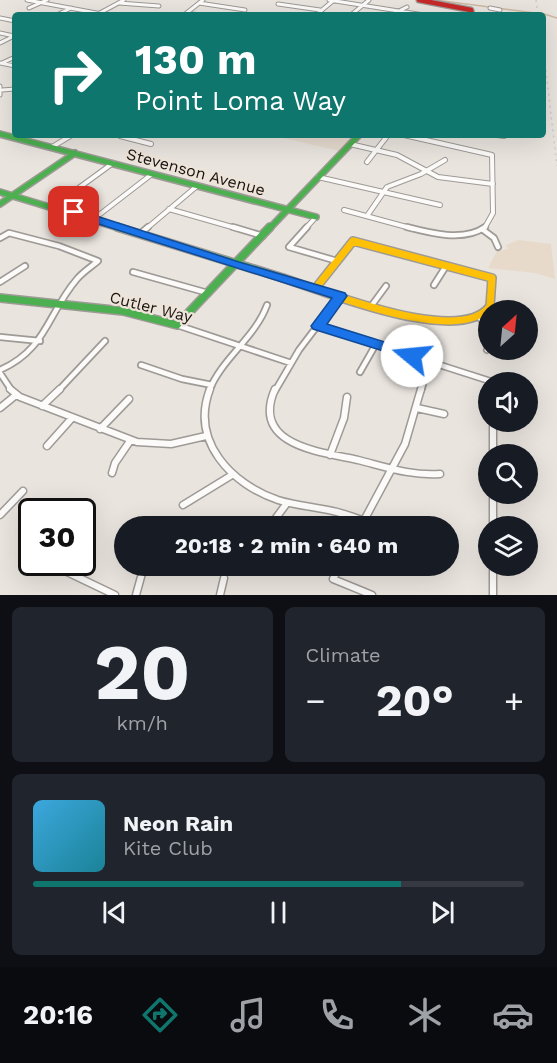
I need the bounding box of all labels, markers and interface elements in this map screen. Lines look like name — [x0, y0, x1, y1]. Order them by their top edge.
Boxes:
text: 130 m — [135, 35, 257, 84]
icon: right — [36, 36, 114, 114]
text: Point Loma Way — [135, 85, 346, 117]
street label: Stevenson Avenue — [125, 144, 267, 200]
pin — [48, 186, 99, 237]
icon: arrive — [57, 195, 90, 228]
street label: Cutler Way — [108, 288, 195, 327]
north arrow — [478, 300, 538, 360]
map controls — [478, 300, 538, 576]
position arrow — [380, 324, 444, 388]
button: sound — [478, 372, 538, 432]
button: search — [478, 444, 538, 504]
speed limit sign: 30 — [18, 498, 96, 576]
button: layers — [478, 516, 538, 576]
text: 20:18 · 2 min · 640 m — [175, 533, 398, 558]
text: 20 — [94, 626, 191, 718]
text: Climate — [306, 643, 381, 667]
text: 20° — [376, 674, 454, 727]
text: − — [306, 681, 325, 720]
text: + — [504, 681, 524, 720]
text: km/h — [116, 711, 168, 735]
text: Neon Rain — [123, 811, 233, 836]
text: Kite Club — [123, 836, 213, 860]
icon: previous — [98, 896, 131, 929]
icon: pause — [262, 896, 295, 929]
icon: next — [426, 896, 459, 929]
icon: directions — [139, 994, 181, 1036]
icon: music — [227, 994, 269, 1036]
icon: phone — [316, 994, 358, 1036]
icon: climate — [404, 994, 446, 1036]
icon: car — [492, 994, 534, 1036]
text: 20:16 — [23, 999, 93, 1031]

